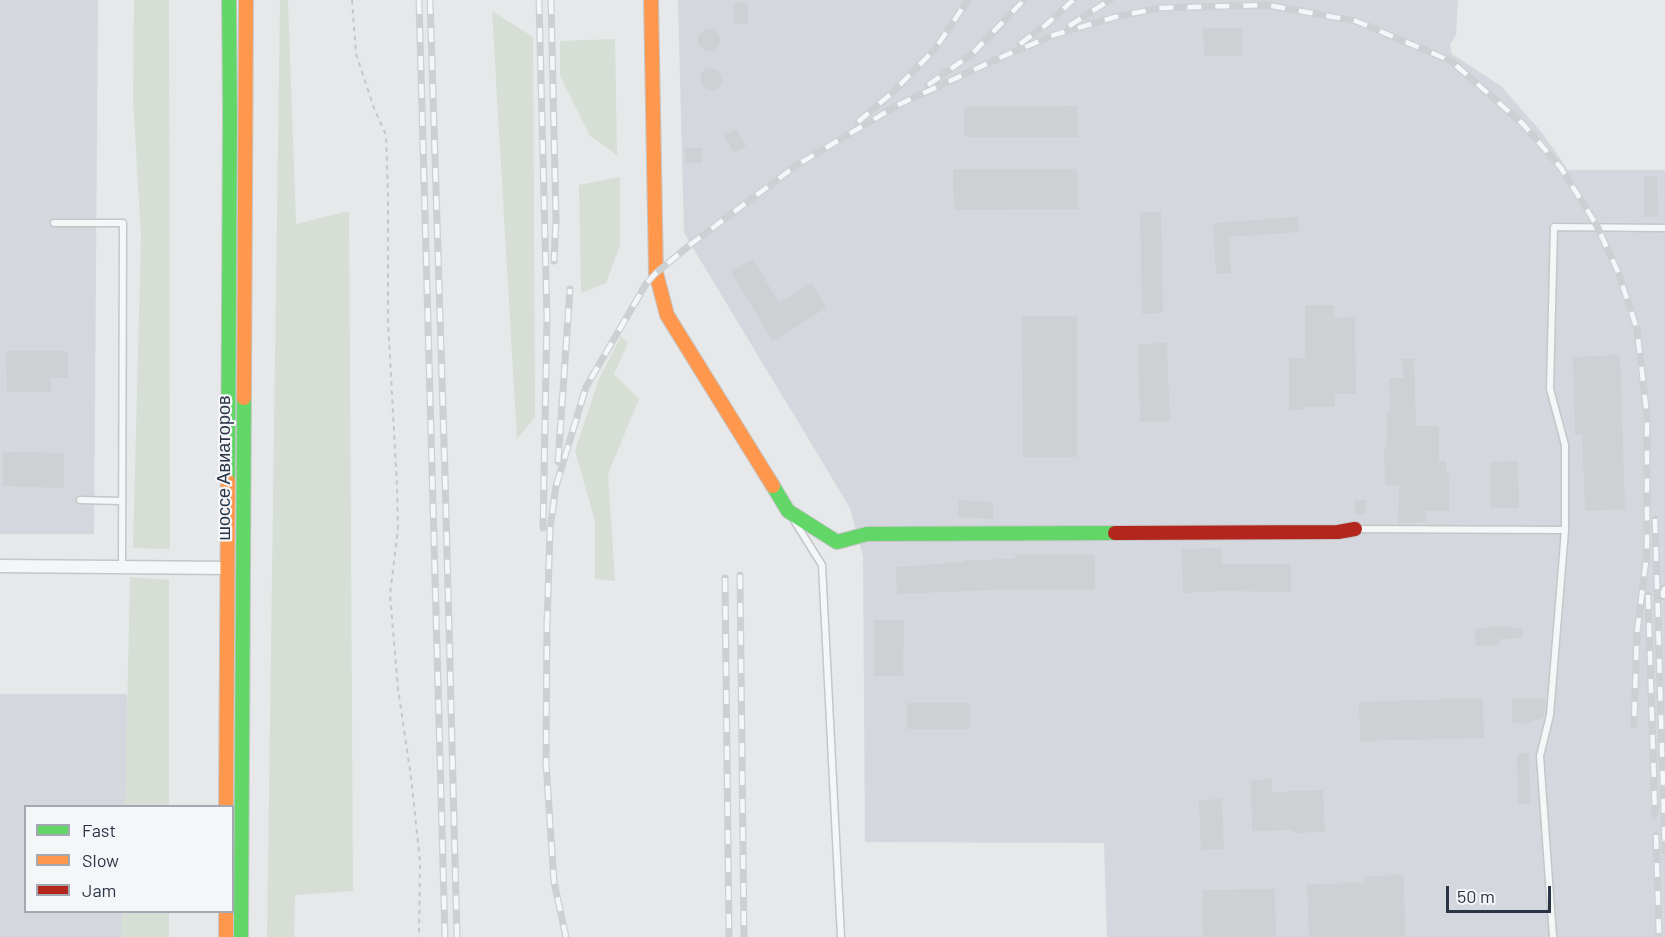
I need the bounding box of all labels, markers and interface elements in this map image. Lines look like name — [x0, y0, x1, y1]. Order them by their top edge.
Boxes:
street label: шоссе Авиаторов — [213, 396, 235, 540]
legend — [24, 805, 234, 913]
text: Fast — [82, 819, 116, 841]
text: Slow — [82, 849, 119, 871]
scale bar — [1449, 874, 1554, 912]
text: Jam — [82, 879, 116, 901]
text: 50 m — [1457, 885, 1495, 907]

